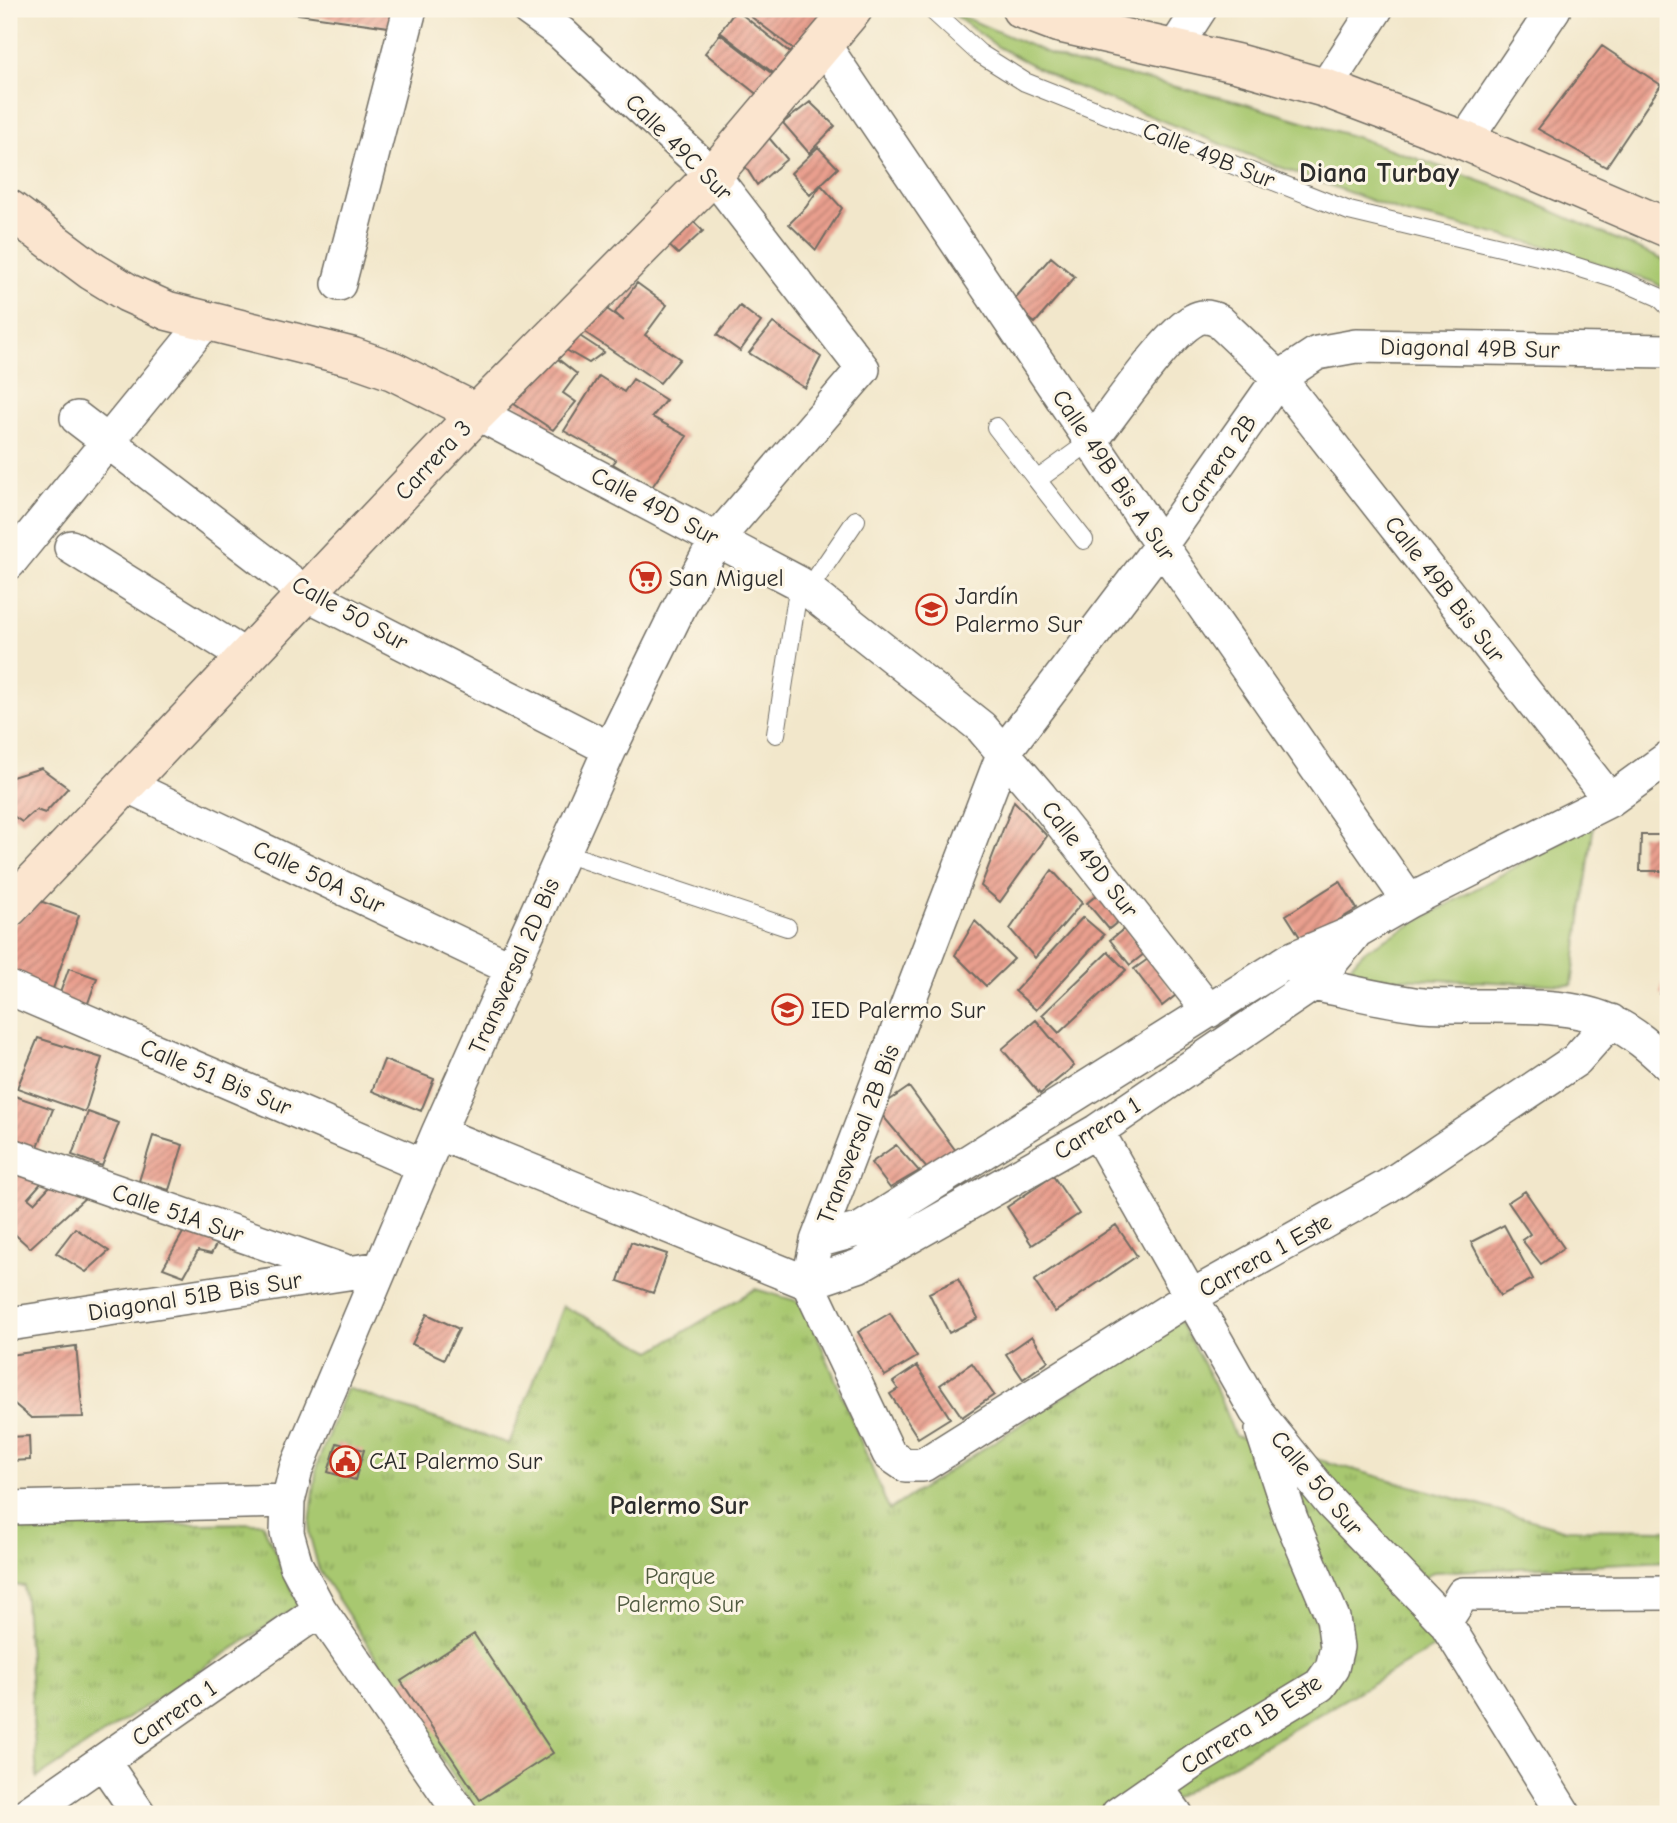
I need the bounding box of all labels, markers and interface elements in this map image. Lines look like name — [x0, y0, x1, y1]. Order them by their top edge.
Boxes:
street label: Calle 49C Sur — [620, 88, 739, 207]
street label: Calle 49B Sur — [1139, 116, 1280, 194]
district label: Diana Turbay — [1299, 157, 1459, 189]
street label: Diagonal 49B Sur — [1380, 332, 1560, 364]
street label: Calle 49B Bis A Sur — [1046, 384, 1182, 566]
street label: Carrera 2B — [1174, 409, 1262, 519]
street label: Carrera 3 — [389, 414, 477, 506]
street label: Calle 49D Sur — [587, 461, 724, 551]
street label: Calle 49B Bis Sur — [1379, 510, 1511, 668]
supermarket icon: San Miguel — [629, 561, 663, 595]
place label: San Miguel — [669, 564, 784, 592]
street label: Calle 50 Sur — [287, 570, 413, 657]
place label: Jardín Palermo Sur — [955, 582, 1083, 638]
school or university icon: Jardín Palermo Sur — [915, 593, 949, 627]
street label: Calle 49D Sur — [1036, 795, 1144, 923]
street label: Calle 50A Sur — [249, 834, 390, 920]
street label: Transversal 2D Bis — [463, 874, 565, 1058]
school or university icon: IED Palermo Sur — [771, 993, 805, 1027]
place label: IED Palermo Sur — [811, 996, 986, 1024]
street label: Calle 51 Bis Sur — [136, 1033, 296, 1122]
street label: Transversal 2B Bis — [811, 1040, 905, 1228]
street label: Carrera 1 — [1049, 1090, 1145, 1166]
street label: Calle 51A Sur — [109, 1177, 248, 1249]
street label: Carrera 1 Este — [1194, 1207, 1336, 1303]
street label: Diagonal 51B Bis Sur — [86, 1265, 304, 1327]
street label: Calle 50 Sur — [1265, 1425, 1369, 1542]
public building icon: CAI Palermo Sur — [329, 1444, 363, 1478]
place label: CAI Palermo Sur — [369, 1447, 543, 1475]
district label: Palermo Sur — [610, 1491, 749, 1521]
park label: Parque Palermo Sur — [616, 1562, 744, 1618]
street label: Carrera 1B Este — [1175, 1668, 1327, 1780]
street label: Carrera 1 — [126, 1674, 222, 1752]

